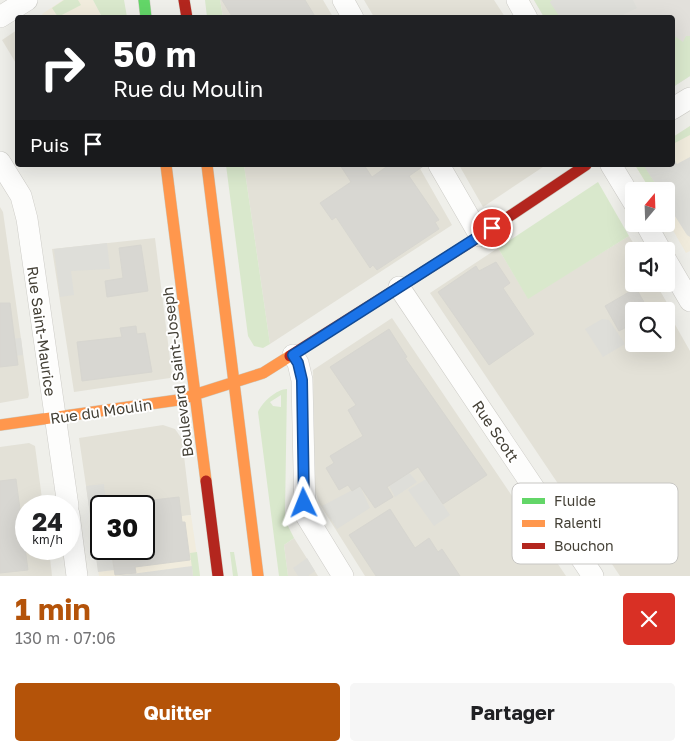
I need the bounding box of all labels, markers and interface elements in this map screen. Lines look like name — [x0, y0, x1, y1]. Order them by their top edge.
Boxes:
text: 50 m — [113, 33, 196, 75]
icon: right — [30, 35, 95, 100]
text: Rue du Moulin — [113, 75, 263, 102]
icon: arrive — [79, 130, 107, 158]
text: Puis — [30, 133, 69, 156]
north arrow — [625, 182, 675, 232]
map controls — [625, 182, 675, 352]
pin — [471, 207, 513, 249]
icon: arrive — [478, 214, 506, 242]
button: sound — [625, 242, 675, 292]
street label: Rue Saint-Maurice — [24, 265, 60, 398]
street label: Boulevard Saint-Joseph — [158, 286, 196, 458]
button: search — [625, 302, 675, 352]
street label: Rue du Moulin — [49, 395, 153, 427]
street label: Rue Scott — [469, 397, 523, 465]
position arrow — [277, 476, 329, 528]
legend — [512, 483, 678, 564]
text: Fluide — [554, 492, 596, 509]
speed limit sign: 30 — [90, 495, 155, 560]
text: 24 — [32, 506, 63, 537]
text: Ralenti — [554, 514, 602, 531]
text: km/h — [32, 532, 63, 547]
text: Bouchon — [554, 537, 614, 554]
text: 1 min — [15, 591, 91, 627]
button: close — [623, 593, 675, 645]
text: 130 m · 07:06 — [15, 628, 116, 648]
button: Quitter — [15, 683, 340, 741]
button: Partager — [350, 683, 675, 741]

